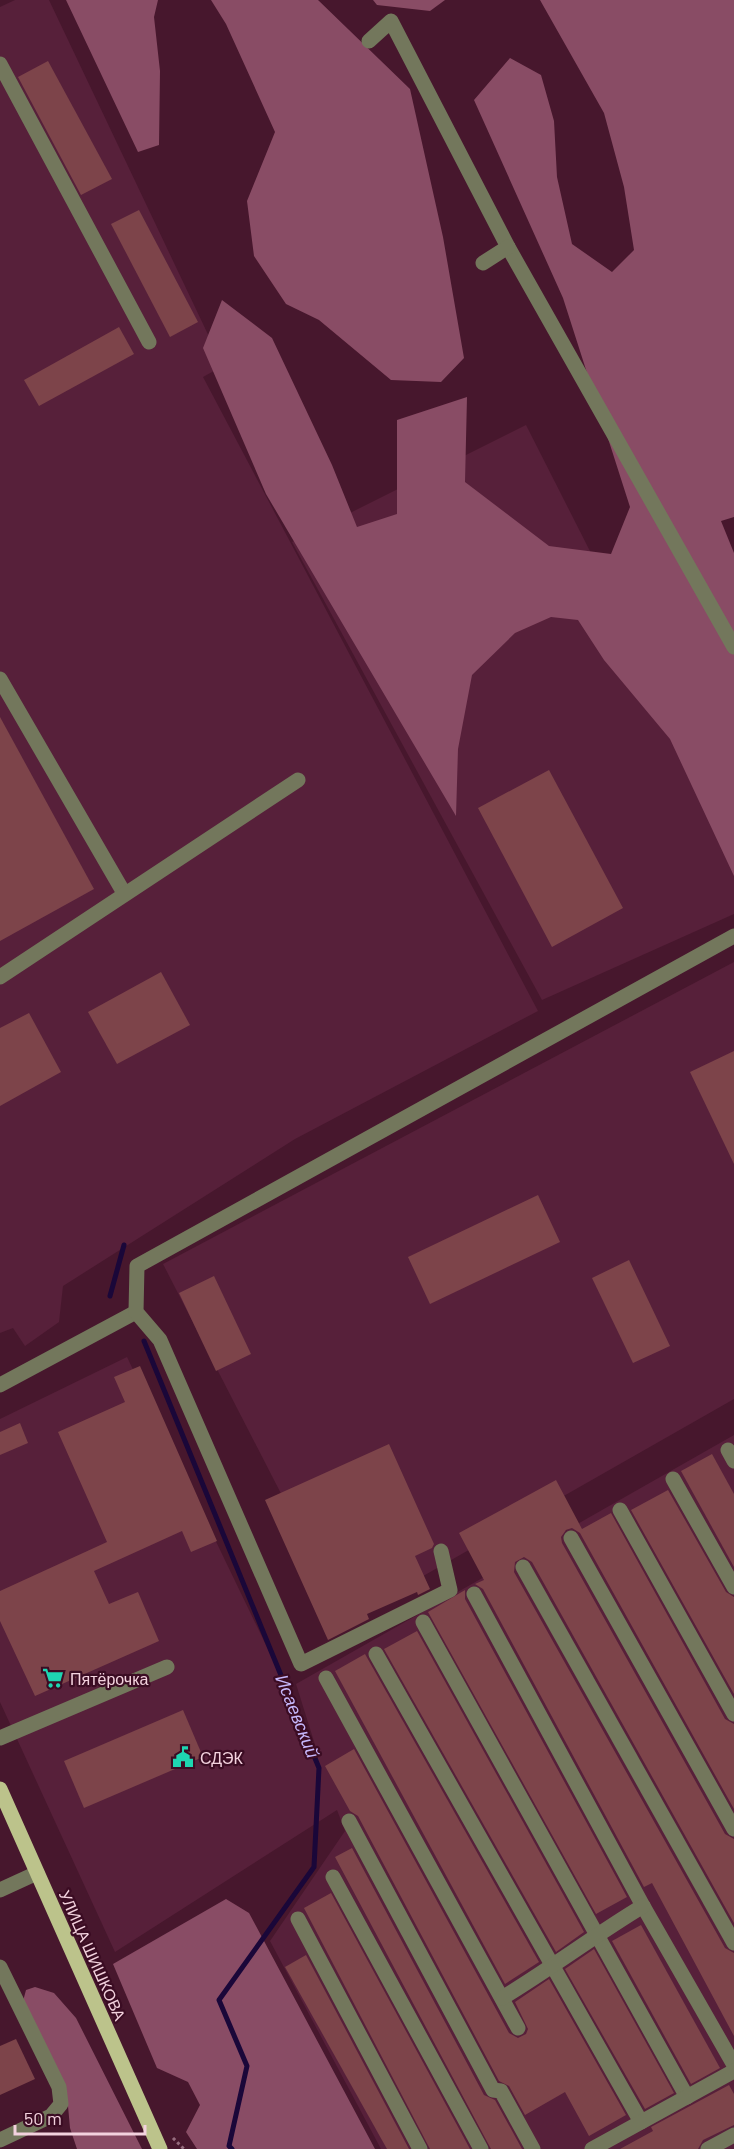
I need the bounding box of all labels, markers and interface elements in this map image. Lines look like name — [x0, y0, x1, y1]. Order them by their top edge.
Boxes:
supermarket icon: Пятёрочка — [41, 1666, 65, 1690]
place label: Пятёрочка — [70, 1669, 149, 1688]
water label: Исаевский — [271, 1671, 325, 1761]
public building icon: СДЭК — [171, 1745, 195, 1769]
place label: СДЭК — [200, 1748, 244, 1767]
street label: УЛИЦА ШИШКОВА — [56, 1887, 130, 2023]
scale bar — [15, 2098, 146, 2136]
text: 50 m — [24, 2107, 62, 2129]

